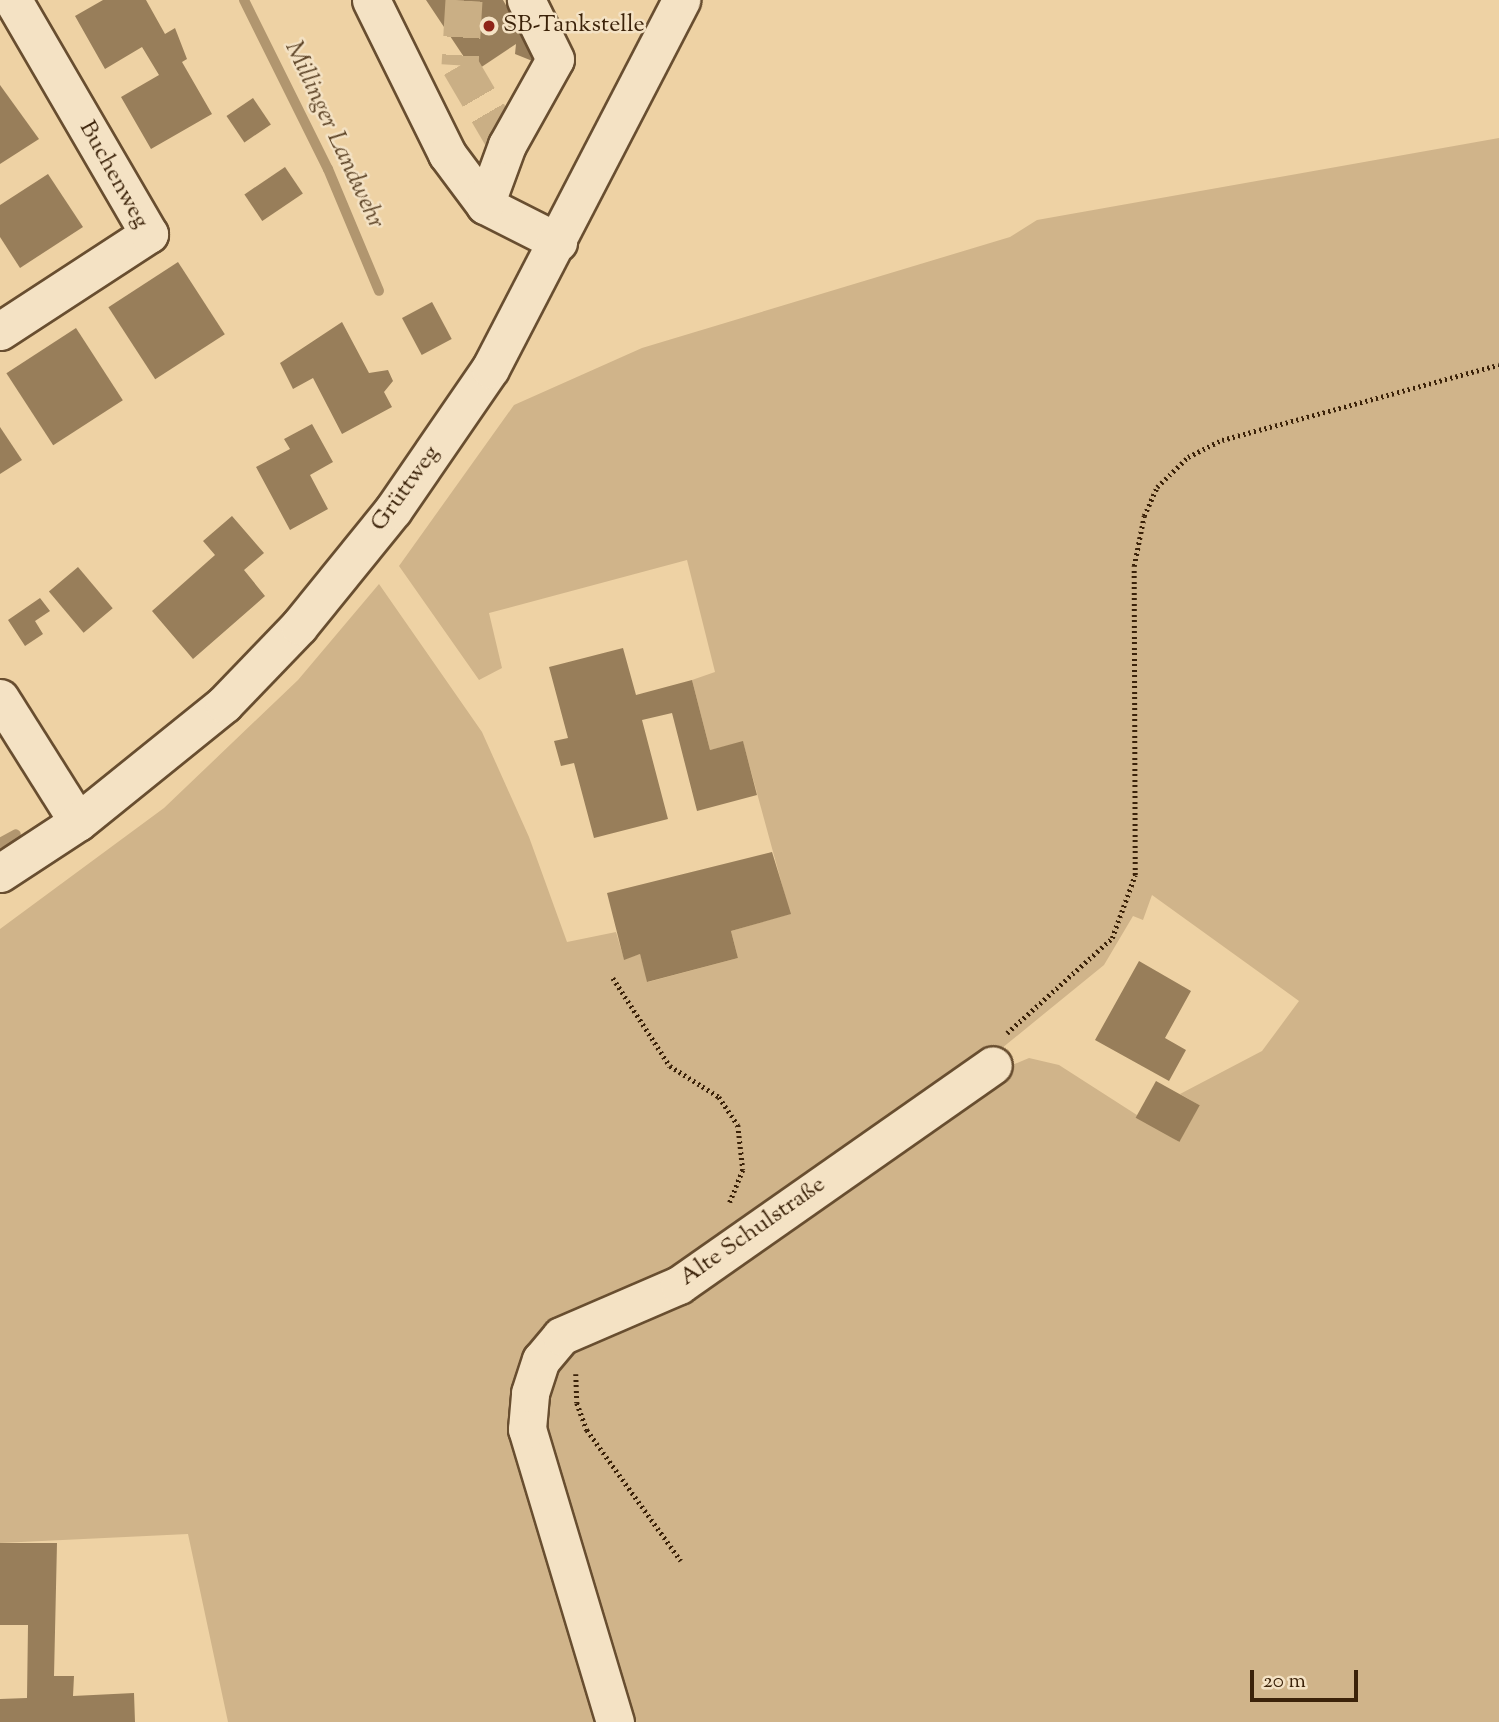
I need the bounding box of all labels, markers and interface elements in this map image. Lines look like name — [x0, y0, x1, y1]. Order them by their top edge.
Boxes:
place label: SB-Tankstelle — [503, 12, 645, 40]
marker: SB-Tankstelle — [481, 18, 497, 34]
water label: Millinger Landwehr — [277, 36, 391, 234]
street label: Buchenweg — [72, 116, 154, 234]
street label: Grüttweg — [365, 440, 447, 538]
street label: Alte Schulstraße — [675, 1171, 831, 1293]
scale bar — [1254, 1656, 1362, 1700]
text: 20 m — [1263, 1667, 1306, 1697]

